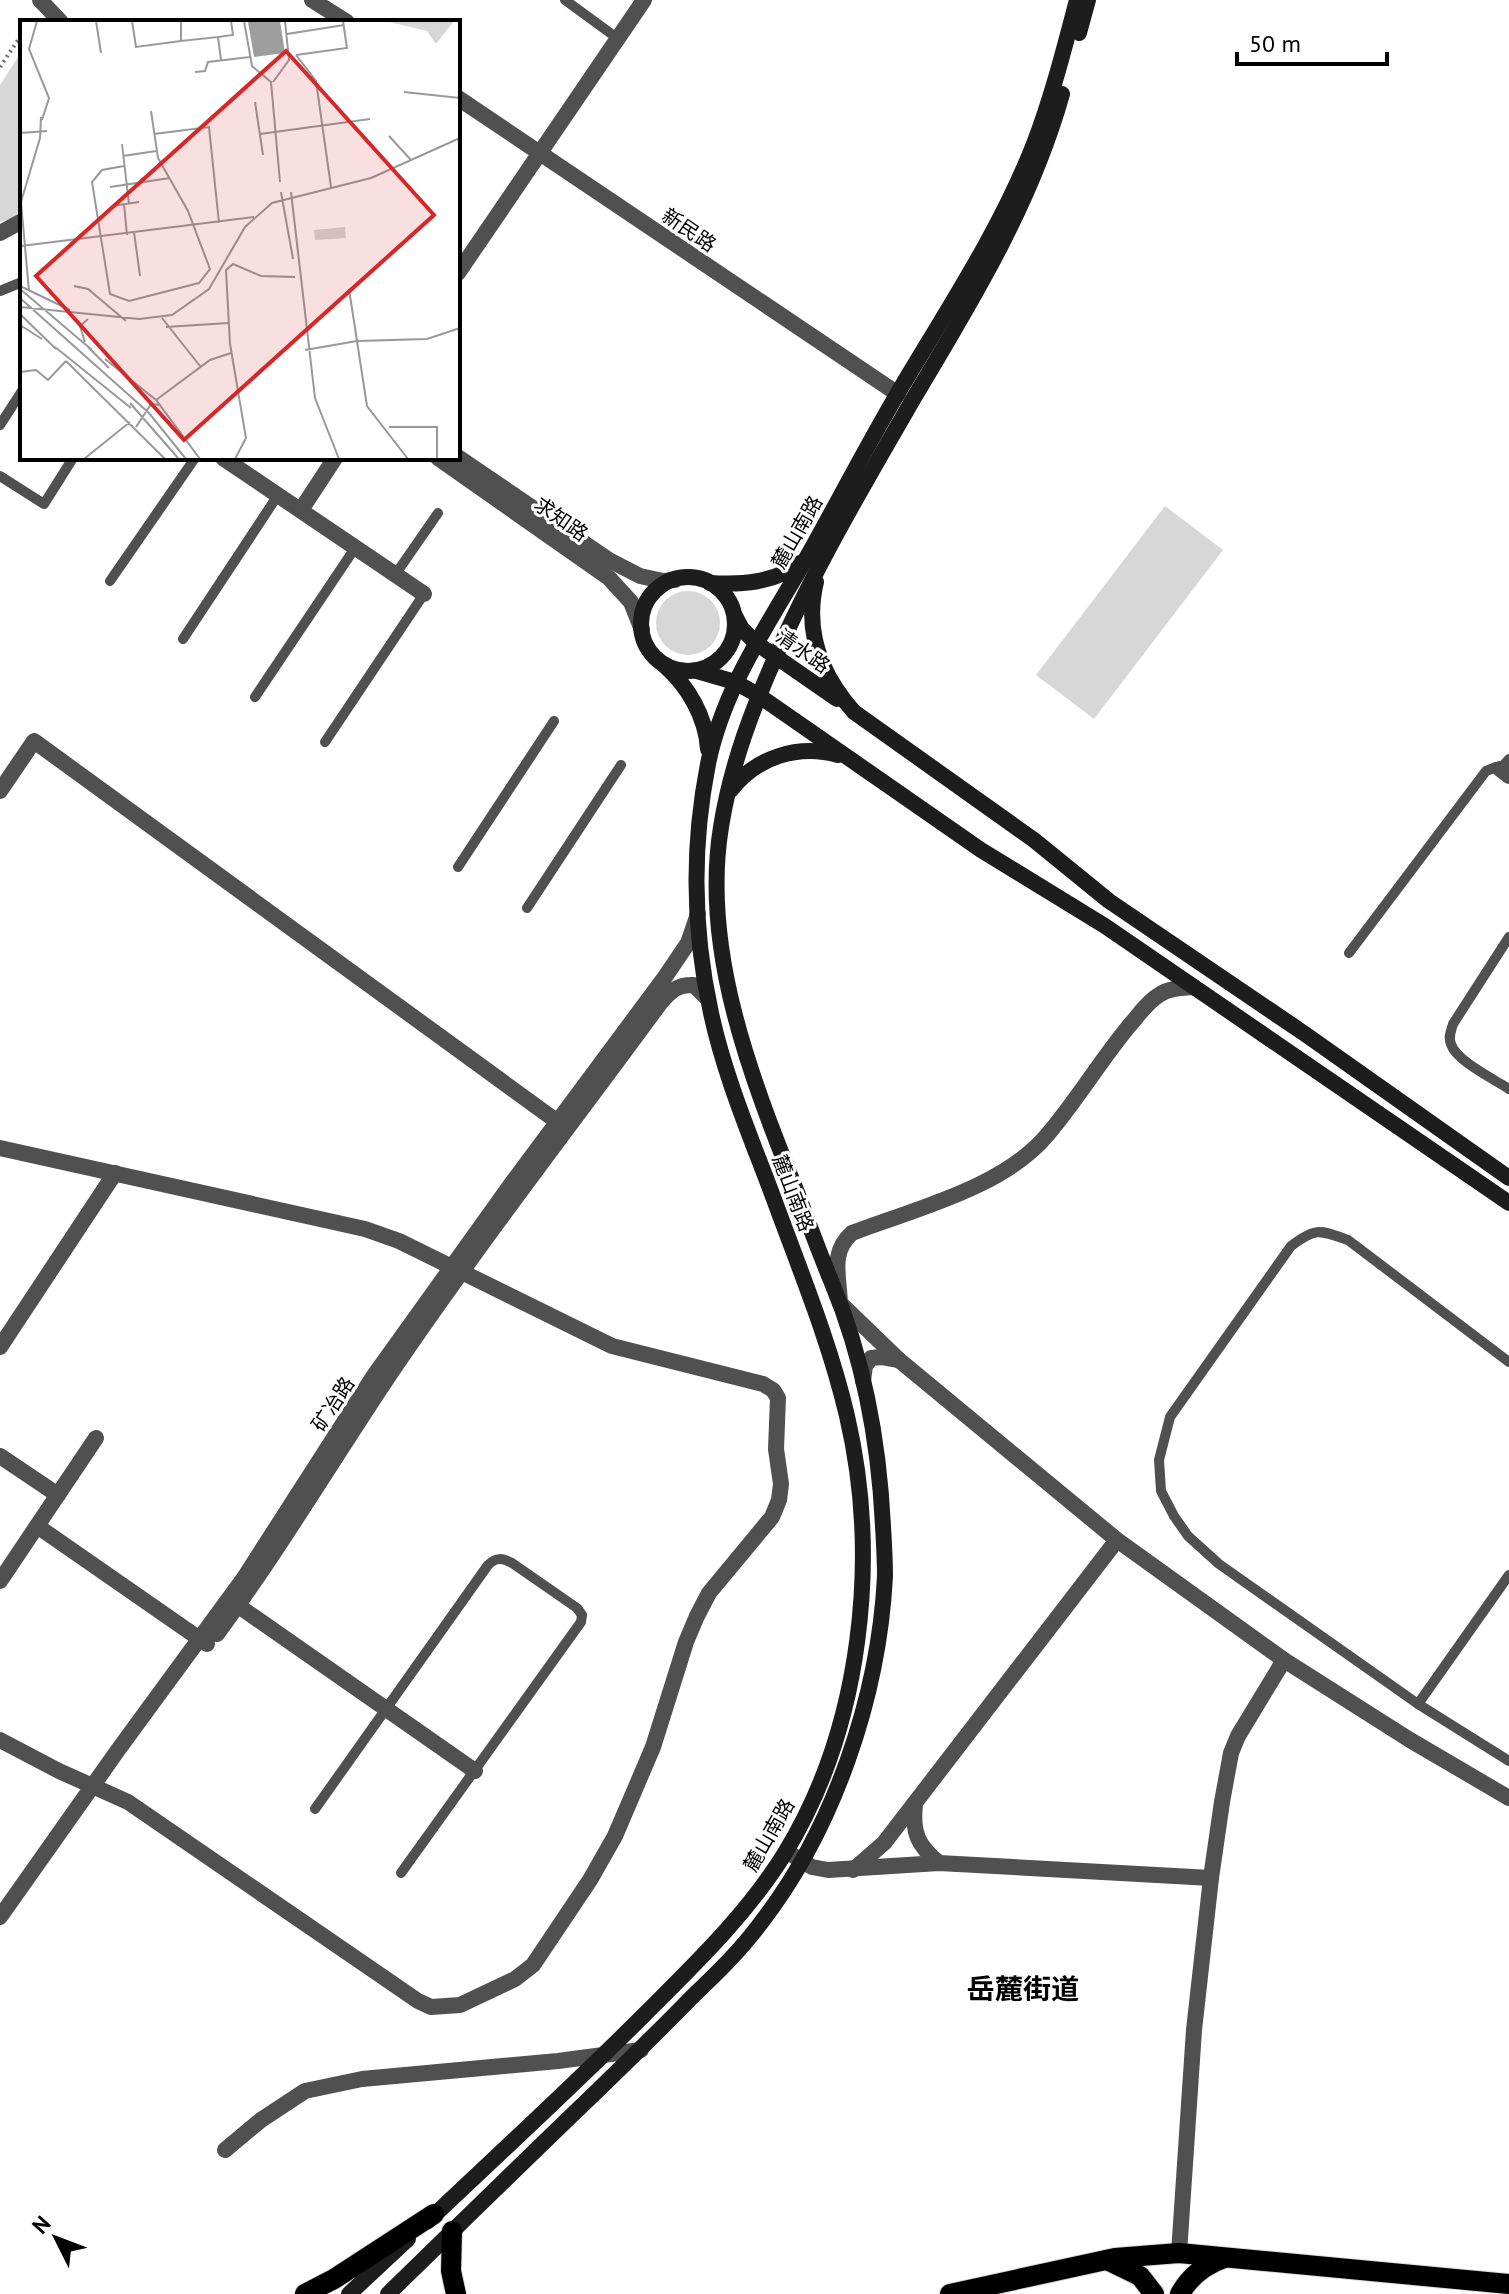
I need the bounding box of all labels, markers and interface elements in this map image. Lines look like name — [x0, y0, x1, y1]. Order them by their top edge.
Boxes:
scale bar — [1237, 16, 1387, 66]
inset map — [20, 20, 460, 460]
text: 50 m — [1249, 28, 1301, 59]
street label: 新民路 — [657, 202, 721, 258]
street label: 求知路 — [529, 491, 593, 547]
street label: 麓山南路 — [766, 491, 828, 573]
street label: 清水路 — [771, 623, 835, 679]
street label: 麓山南路 — [767, 1151, 819, 1235]
street label: 矿冶路 — [306, 1372, 360, 1436]
street label: 麓山南路 — [738, 1794, 800, 1876]
district label: 岳麓街道 — [967, 1970, 1079, 2007]
north arrow — [16, 2198, 96, 2278]
text: N — [26, 2210, 56, 2239]

